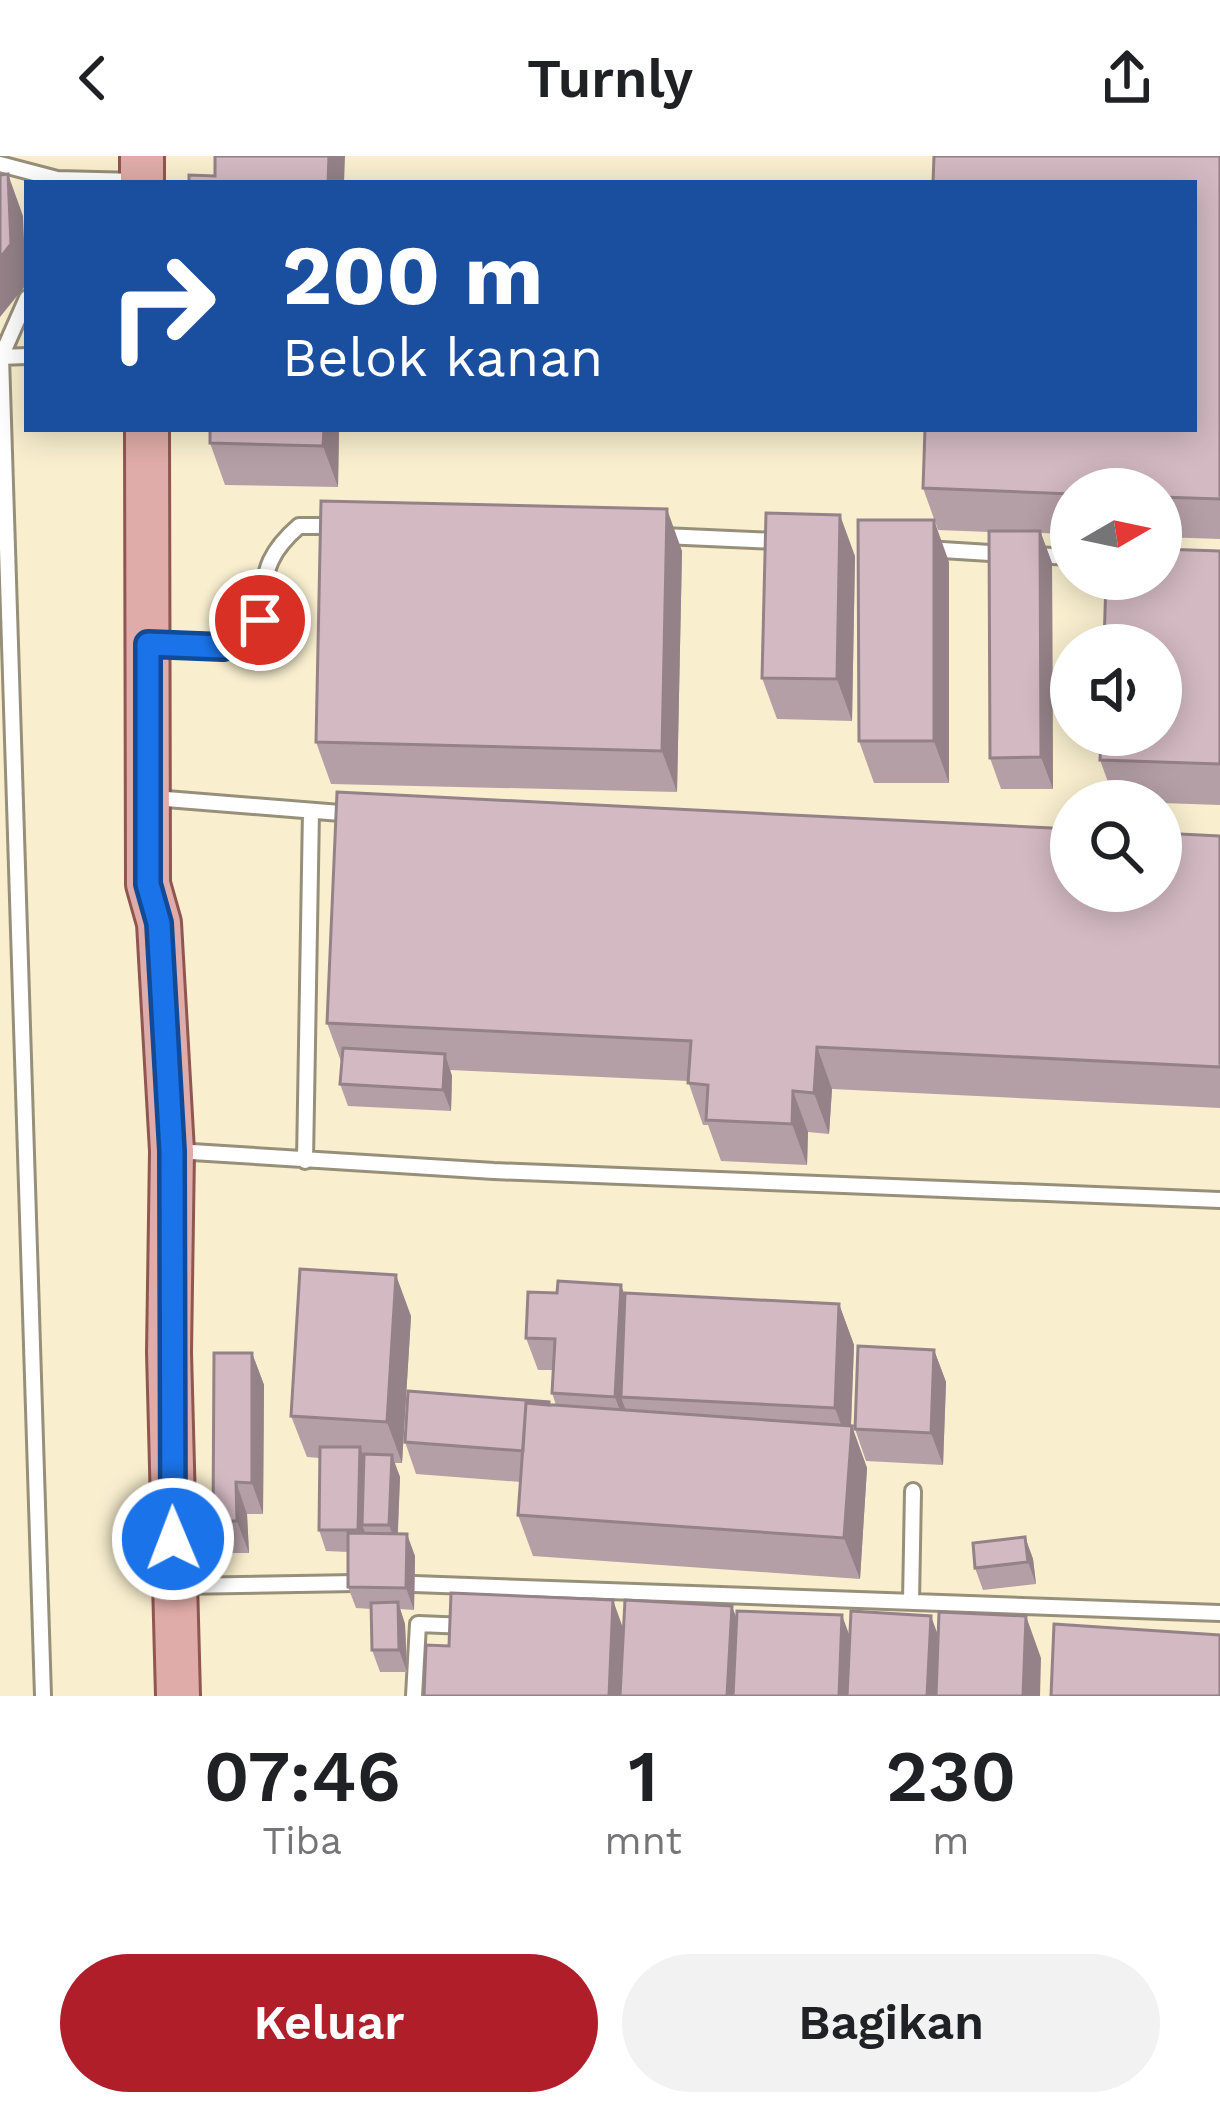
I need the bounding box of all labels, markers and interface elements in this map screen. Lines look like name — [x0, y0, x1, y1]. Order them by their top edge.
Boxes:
icon: back — [60, 45, 126, 111]
icon: share — [1094, 45, 1160, 111]
text: Turnly — [527, 47, 693, 110]
text: 200 m — [282, 226, 543, 324]
icon: right — [84, 228, 240, 384]
text: Belok kanan — [282, 326, 603, 389]
north arrow — [1050, 468, 1182, 600]
map controls — [1050, 468, 1182, 912]
pin — [209, 569, 311, 671]
icon: arrive — [227, 587, 293, 653]
button: sound — [1050, 624, 1182, 756]
button: search — [1050, 780, 1182, 912]
position arrow — [110, 1476, 236, 1602]
text: 07:46 — [204, 1734, 401, 1818]
text: 1 — [628, 1734, 658, 1818]
text: 230 — [886, 1734, 1016, 1818]
text: Tiba — [262, 1818, 342, 1863]
text: mnt — [604, 1818, 682, 1863]
text: m — [932, 1818, 970, 1863]
button: Keluar — [60, 1954, 598, 2092]
button: Bagikan — [622, 1954, 1160, 2092]

